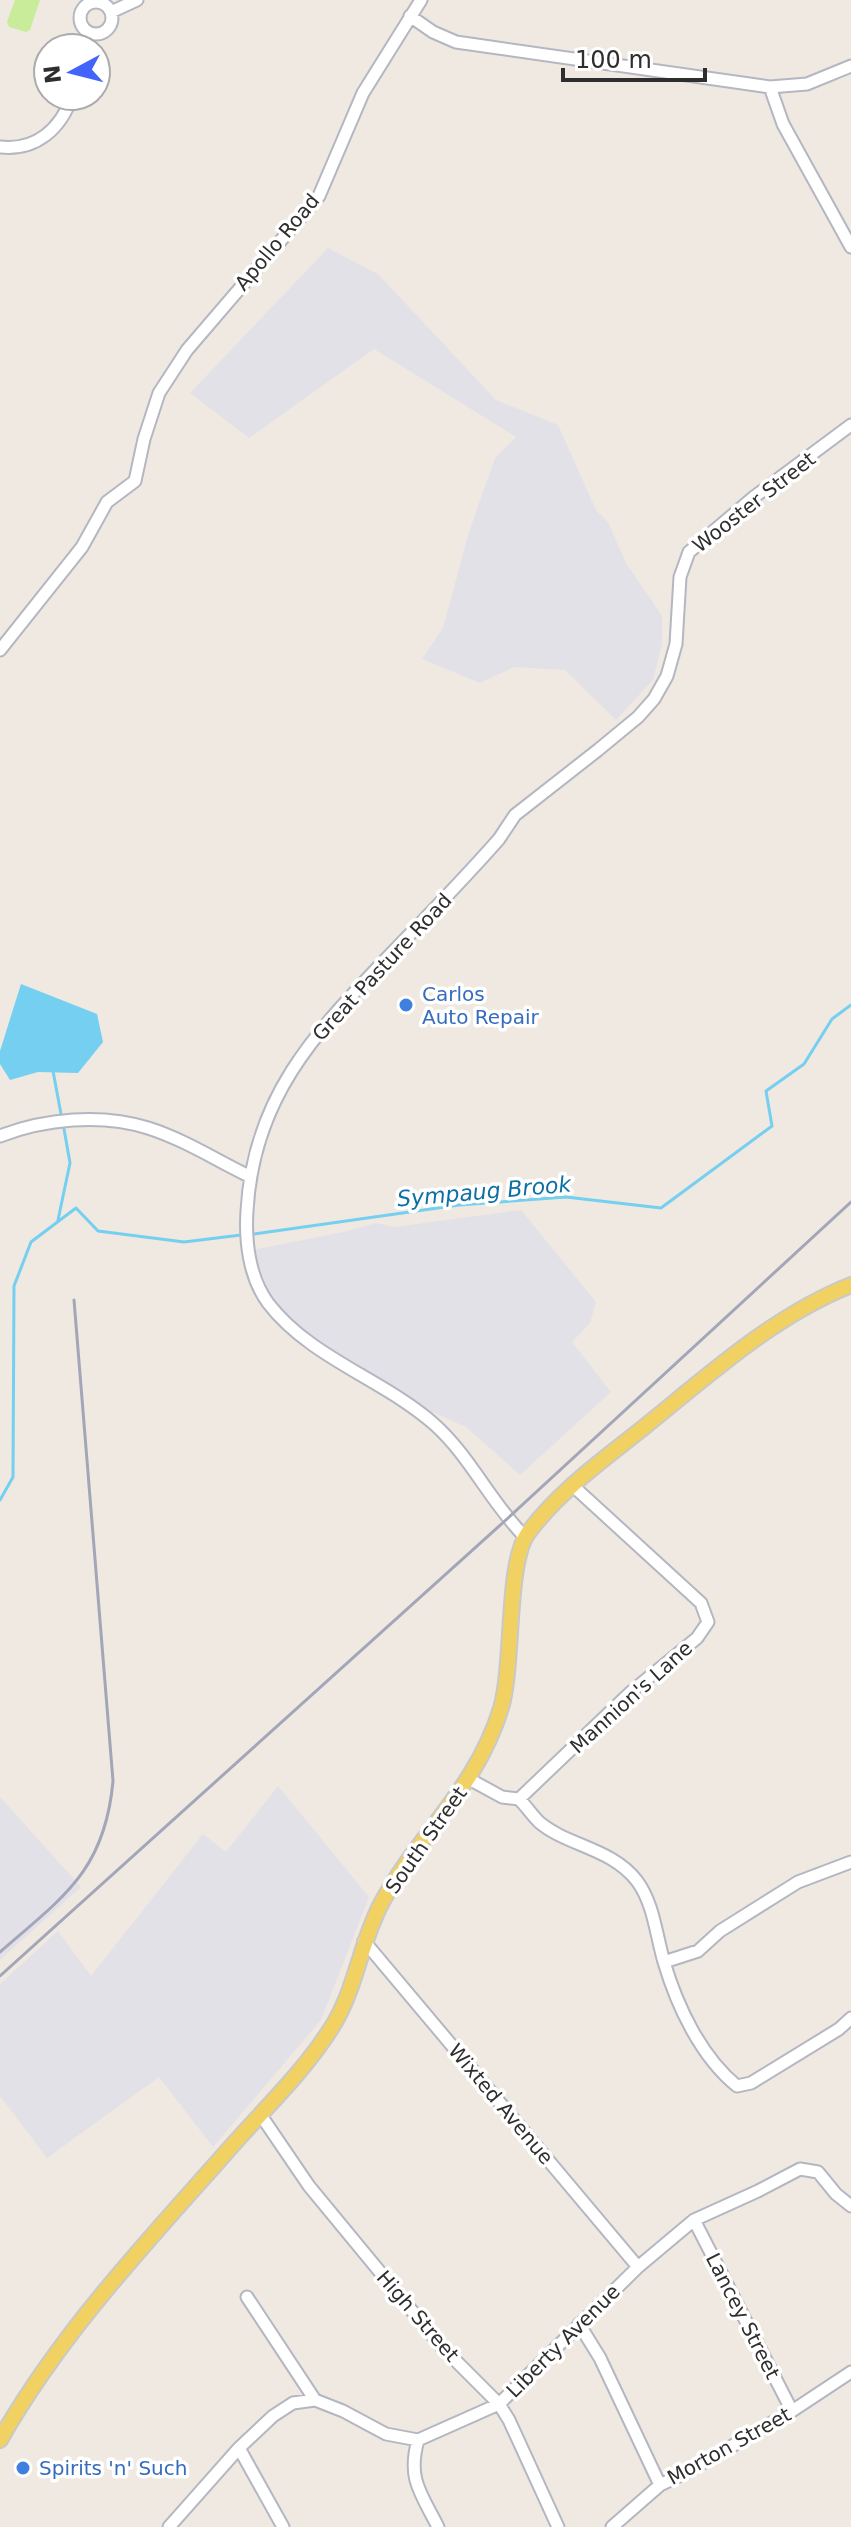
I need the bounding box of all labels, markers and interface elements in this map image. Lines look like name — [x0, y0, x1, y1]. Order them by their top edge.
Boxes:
north arrow — [32, 32, 112, 112]
scale bar — [563, 32, 705, 82]
text: 100 m — [575, 46, 652, 74]
text: N — [39, 64, 66, 85]
street label: Apollo Road — [230, 189, 324, 295]
street label: Wooster Street — [688, 447, 820, 557]
street label: Great Pasture Road — [307, 888, 457, 1046]
place label: Carlos Auto Repair — [422, 982, 540, 1029]
marker: Carlos Auto Repair — [397, 996, 415, 1014]
water label: Sympaug Brook — [396, 1171, 573, 1212]
street label: Mannion's Lane — [565, 1636, 697, 1758]
street label: South Street — [380, 1782, 472, 1898]
street label: Wixted Avenue — [444, 2039, 558, 2169]
street label: Lancey Street — [701, 2249, 785, 2383]
street label: High Street — [372, 2265, 464, 2367]
street label: Liberty Avenue — [501, 2279, 625, 2403]
street label: Morton Street — [663, 2402, 795, 2490]
place label: Spirits 'n' Such — [39, 2456, 187, 2480]
marker: Spirits 'n' Such — [14, 2459, 32, 2477]

